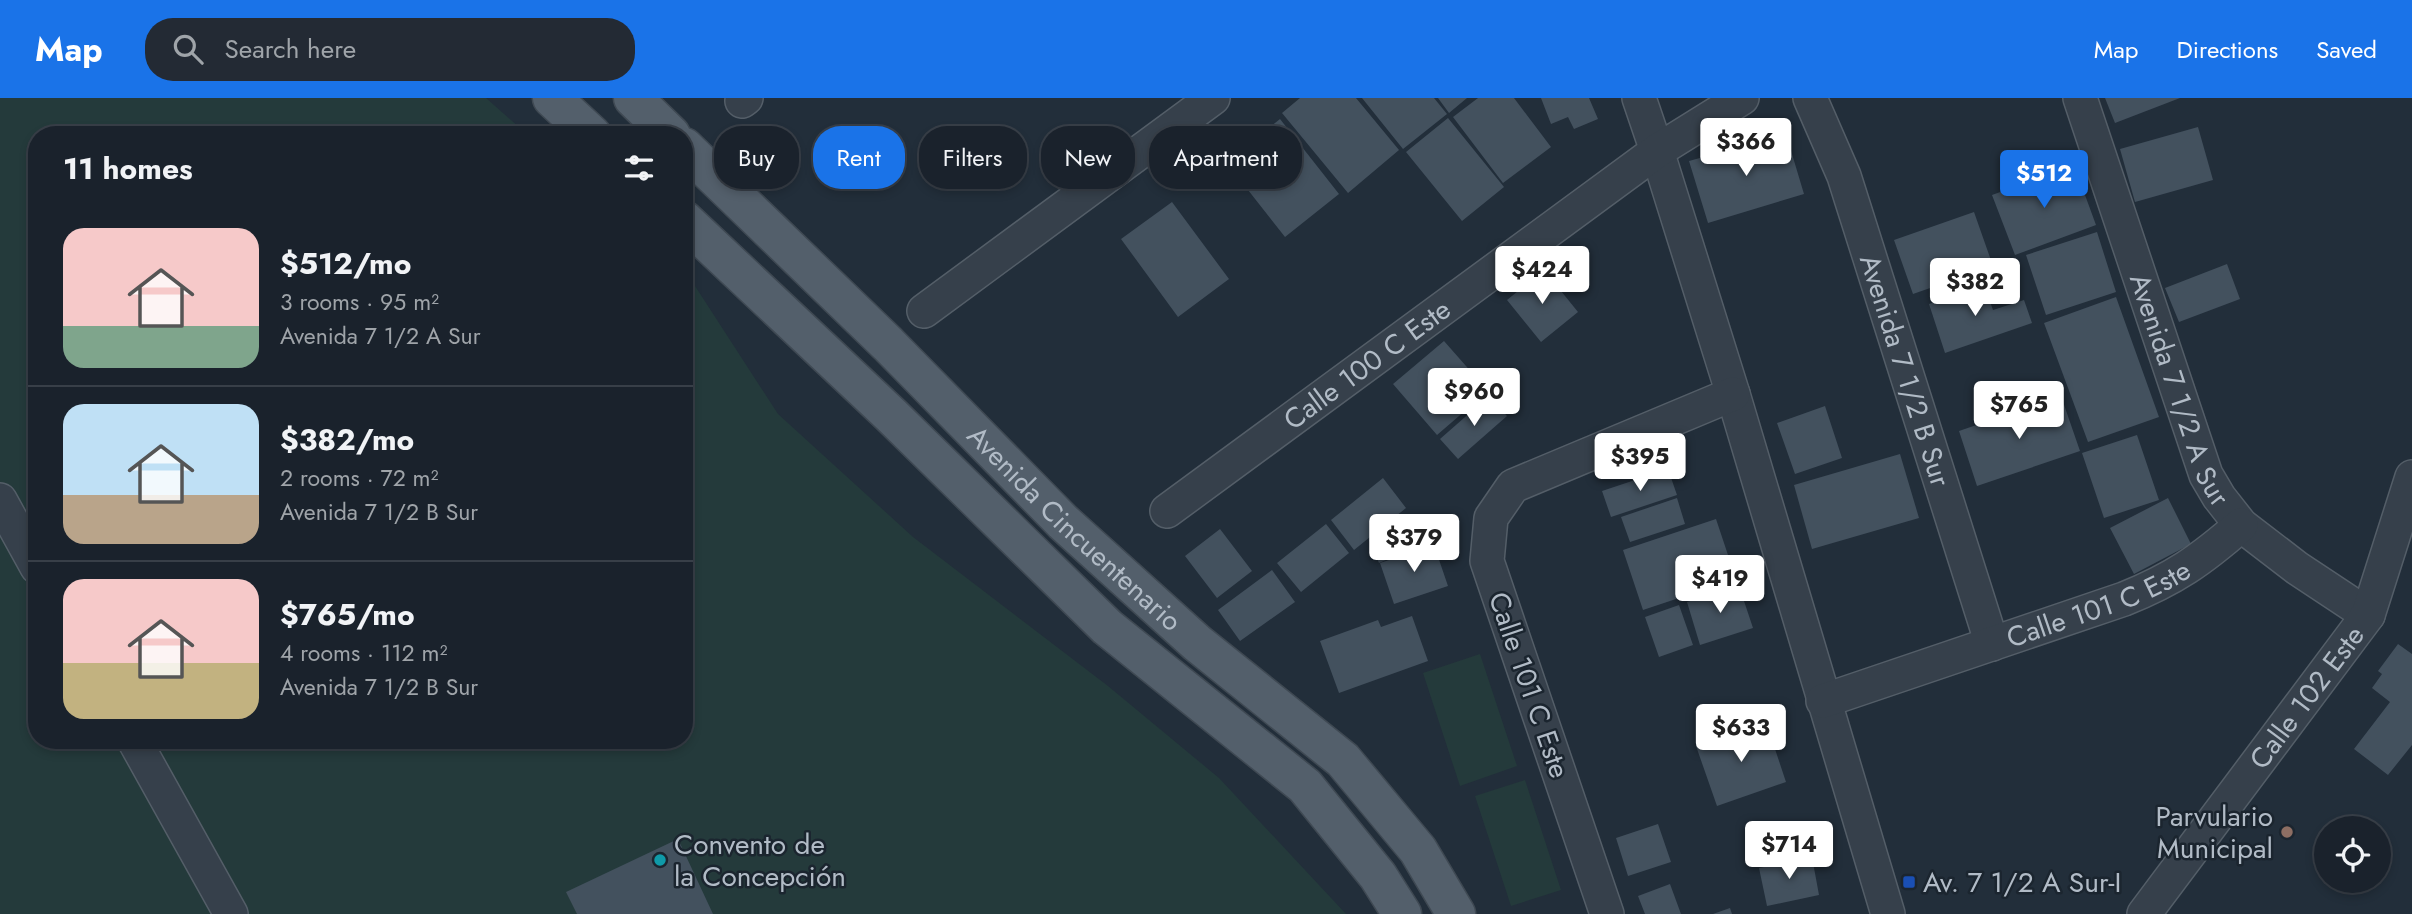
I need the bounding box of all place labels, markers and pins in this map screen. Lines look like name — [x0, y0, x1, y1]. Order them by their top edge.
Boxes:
pin: $366 — [1705, 118, 1787, 178]
pin: $512 — [2003, 150, 2085, 210]
pin: $424 — [1501, 246, 1583, 306]
pin: $382 — [1934, 258, 2016, 318]
pin: $960 — [1433, 368, 1515, 428]
pin: $765 — [1978, 382, 2060, 441]
pin: $395 — [1599, 434, 1681, 493]
pin: $379 — [1373, 514, 1455, 574]
pin: $419 — [1679, 556, 1761, 615]
pin: $633 — [1700, 704, 1782, 764]
place label: Parvulario Municipal — [2155, 796, 2273, 869]
pin: $714 — [1748, 822, 1830, 881]
place label: Convento de la Concepción — [674, 824, 846, 897]
marker: Parvulario Municipal — [2279, 824, 2295, 840]
marker: Convento de la Concepción — [652, 852, 668, 868]
place label: Av. 7 1/2 A Sur-I — [1923, 862, 2121, 903]
marker: Av. 7 1/2 A Sur-I — [1901, 874, 1917, 890]

